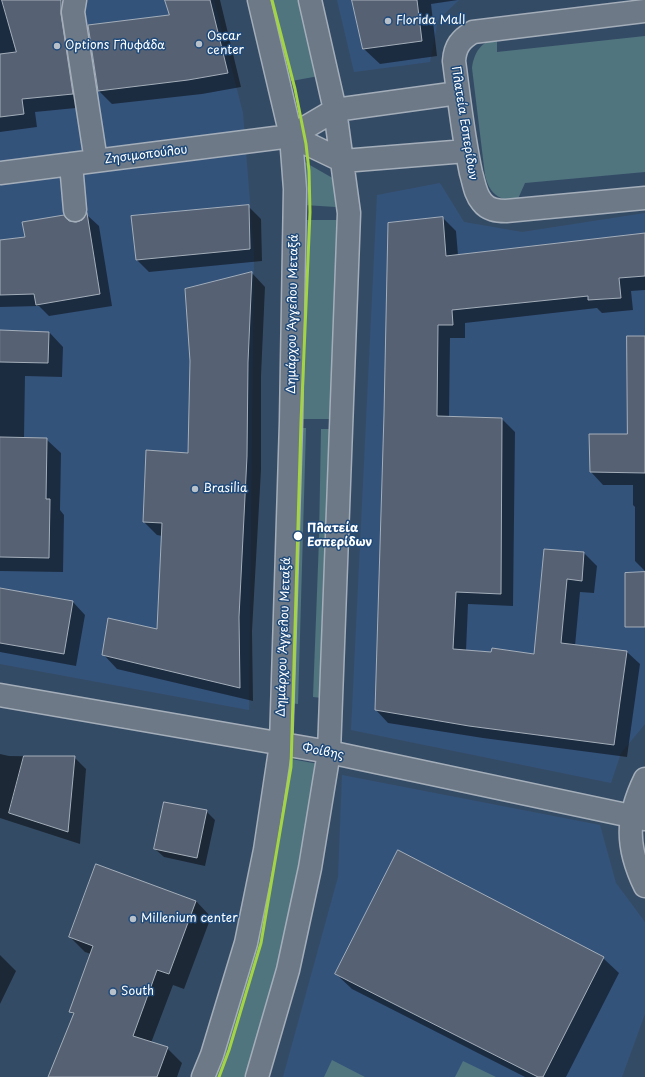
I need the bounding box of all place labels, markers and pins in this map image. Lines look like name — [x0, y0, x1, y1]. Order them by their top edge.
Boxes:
place label: Florida Mall — [396, 14, 465, 28]
marker: Florida Mall — [383, 16, 393, 26]
place label: Oscar center — [207, 30, 244, 58]
place label: Options Γλυφάδα — [65, 39, 165, 53]
marker: Oscar center — [194, 39, 204, 49]
marker: Options Γλυφάδα — [52, 41, 62, 51]
place label: Brasilia — [203, 482, 247, 496]
marker: Brasilia — [190, 484, 200, 494]
place label: Πλατεία Εσπερίδων — [307, 522, 372, 550]
marker: Πλατεία Εσπερίδων — [292, 530, 304, 542]
place label: Millenium center — [141, 912, 238, 926]
marker: Millenium center — [128, 914, 138, 924]
place label: South — [121, 985, 154, 999]
marker: South — [108, 987, 118, 997]

